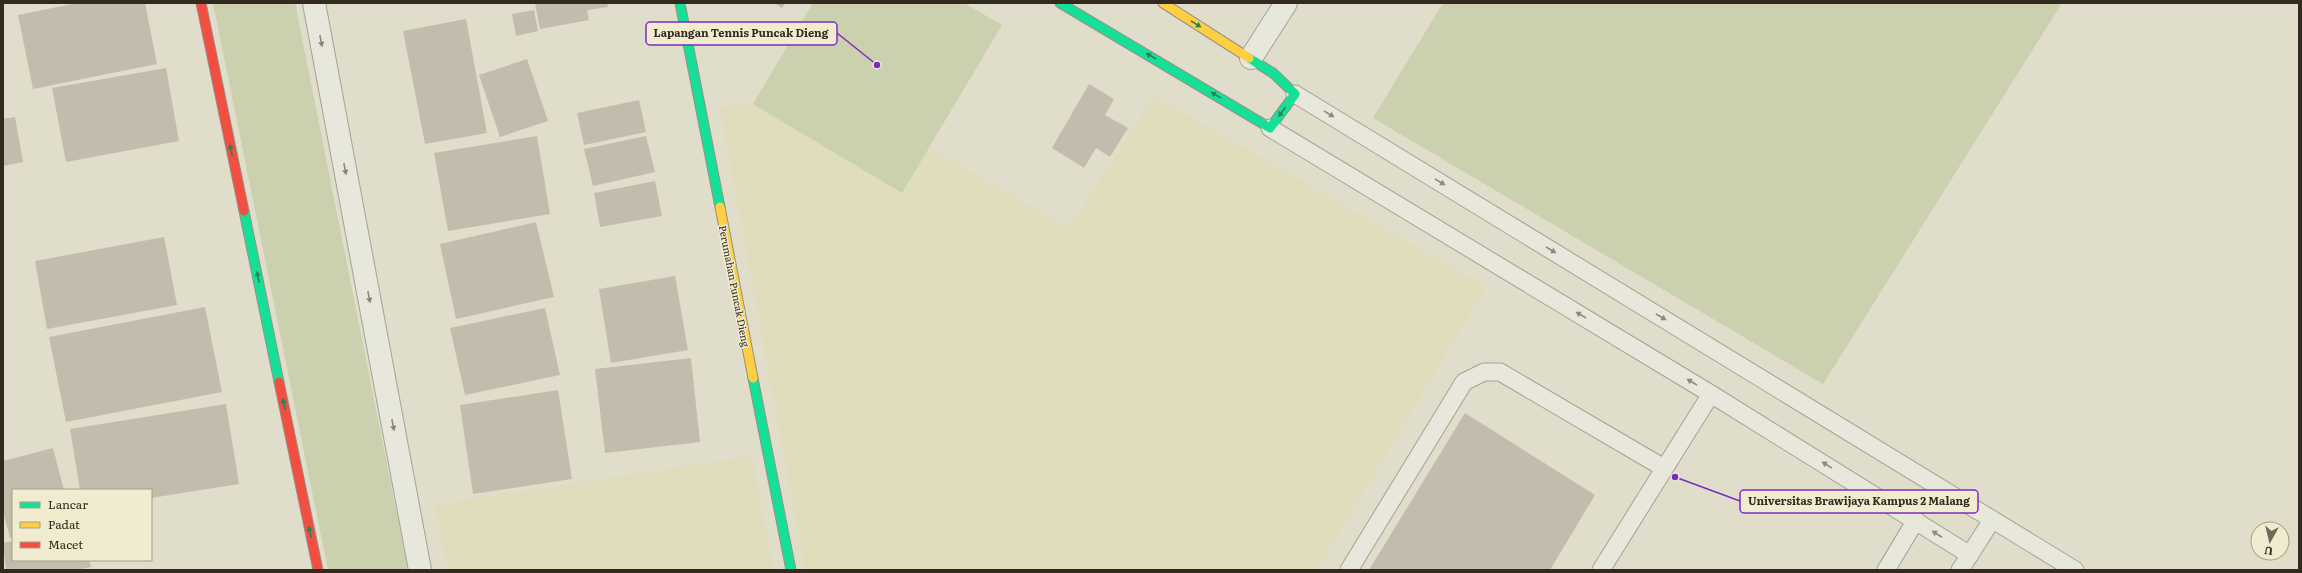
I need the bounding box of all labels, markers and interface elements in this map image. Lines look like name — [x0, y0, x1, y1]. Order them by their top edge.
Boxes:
one-way arrow — [1190, 20, 1202, 27]
callout: Lapangan Tennis Puncak Dieng — [646, 22, 837, 45]
text: Lapangan Tennis Puncak Dieng — [654, 24, 829, 40]
one-way arrow — [318, 35, 324, 47]
one-way arrow — [1145, 53, 1157, 60]
one-way arrow — [1210, 91, 1222, 98]
one-way arrow — [1277, 106, 1286, 117]
one-way arrow — [1324, 110, 1334, 118]
one-way arrow — [228, 144, 234, 156]
one-way arrow — [342, 163, 348, 175]
one-way arrow — [1434, 178, 1446, 185]
street label: Perumahan Puncak Dieng — [716, 224, 754, 348]
one-way arrow — [1545, 246, 1556, 253]
one-way arrow — [254, 271, 260, 283]
one-way arrow — [366, 291, 372, 303]
one-way arrow — [1575, 312, 1587, 319]
one-way arrow — [1655, 314, 1667, 321]
one-way arrow — [1686, 379, 1698, 386]
one-way arrow — [281, 398, 287, 411]
one-way arrow — [390, 419, 396, 431]
one-way arrow — [1822, 461, 1832, 469]
legend — [12, 489, 152, 561]
callout: Universitas Brawijaya Kampus 2 Malang — [1740, 490, 1978, 513]
text: Universitas Brawijaya Kampus 2 Malang — [1748, 492, 1970, 508]
text: Lancar — [48, 495, 88, 513]
text: Padat — [48, 515, 80, 533]
north arrow — [2250, 521, 2290, 561]
one-way arrow — [307, 526, 313, 538]
one-way arrow — [1932, 530, 1943, 537]
text: Macet — [48, 535, 83, 553]
text: U — [2263, 543, 2274, 560]

